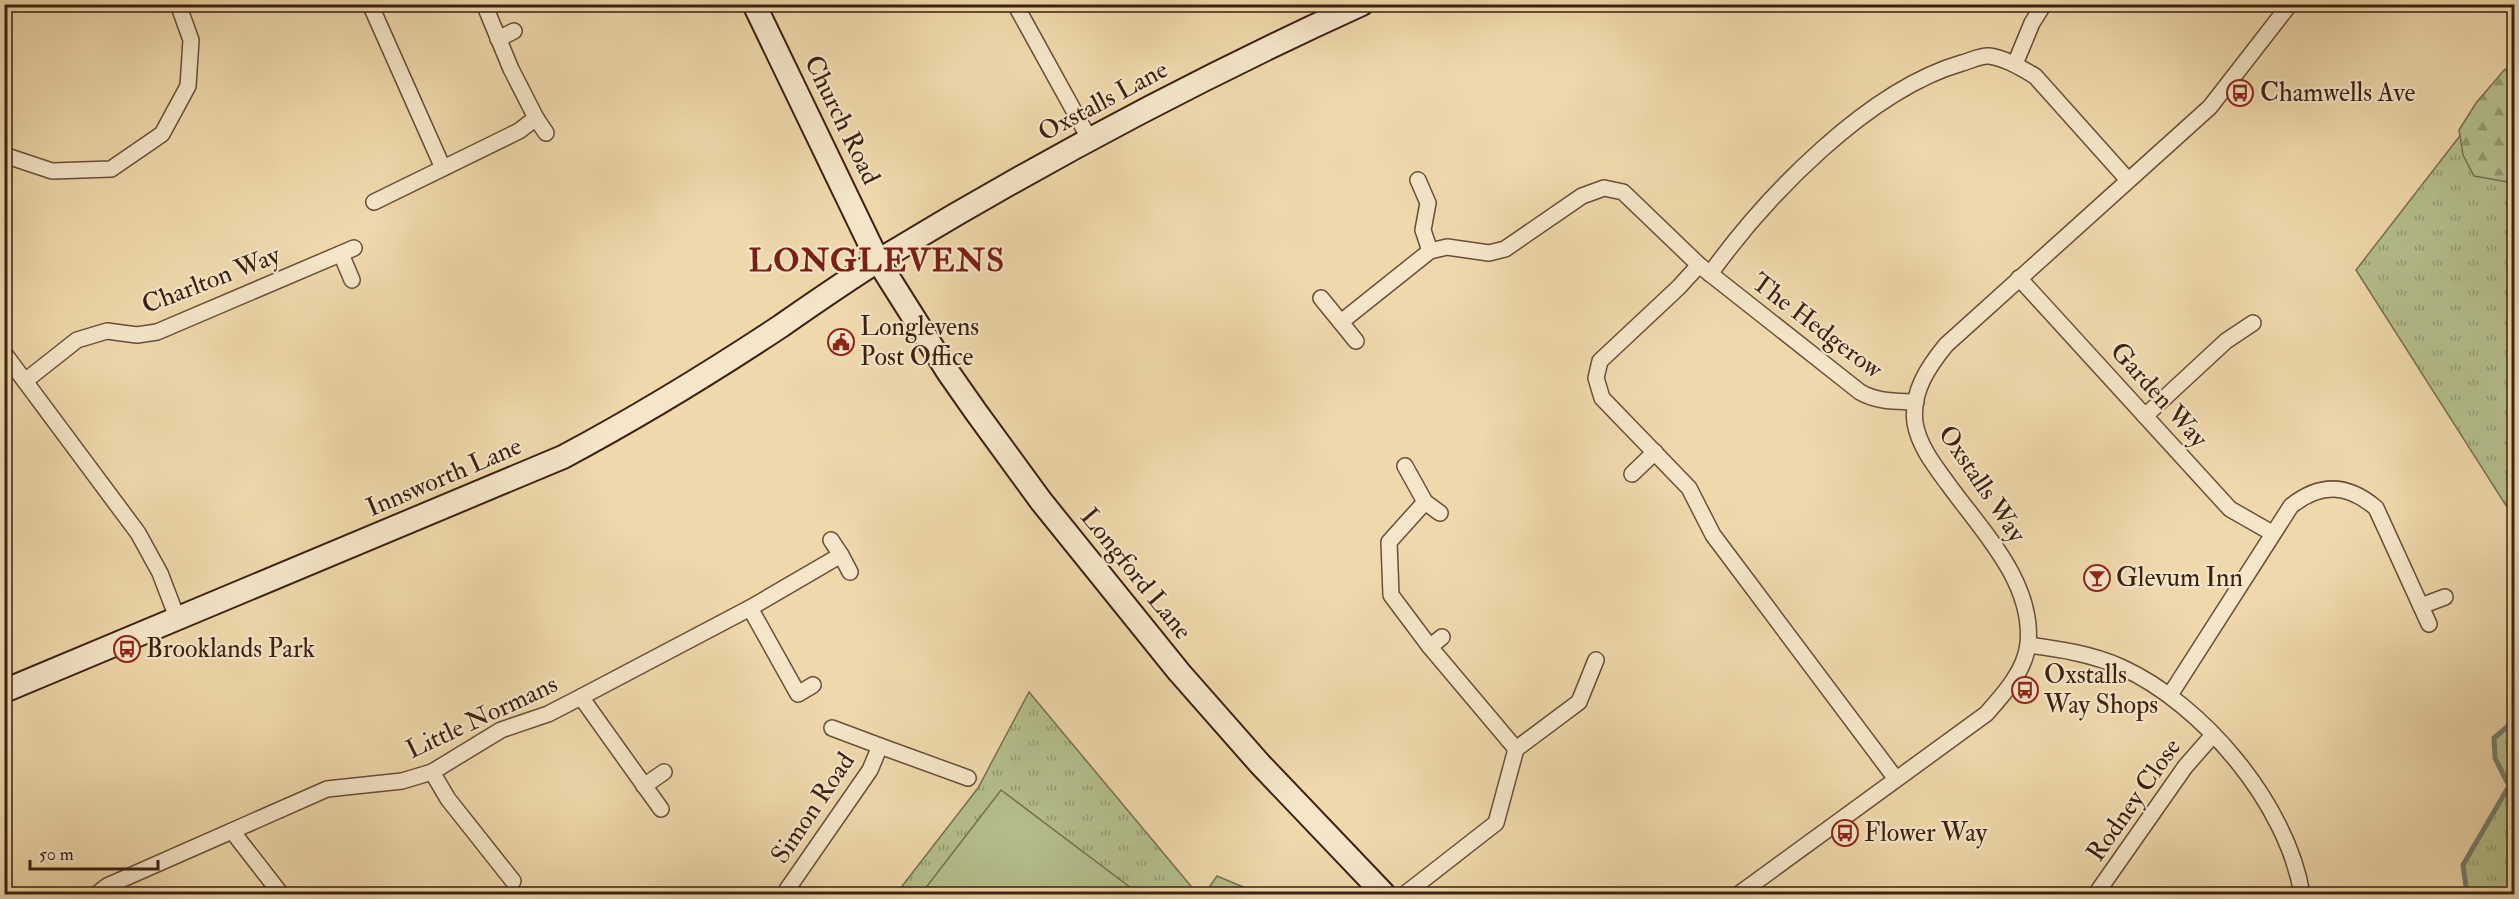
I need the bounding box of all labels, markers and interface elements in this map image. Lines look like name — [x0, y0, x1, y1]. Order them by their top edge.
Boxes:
street label: Church Road — [797, 50, 887, 190]
street label: Oxstalls Lane — [1033, 53, 1173, 149]
place label: Chamwells Ave — [2260, 77, 2415, 109]
bus stop icon: Chamwells Ave — [2225, 78, 2255, 108]
street label: Charlton Way — [137, 239, 285, 321]
district label: LONGLEVENS — [749, 241, 1005, 281]
street label: The Hedgerow — [1745, 266, 1890, 386]
place label: Longlevens Post Office — [860, 311, 979, 373]
public building icon: Longlevens Post Office — [826, 327, 856, 357]
street label: Garden Way — [2103, 336, 2215, 455]
street label: Oxstalls Way — [1931, 419, 2033, 549]
street label: Innsworth Lane — [362, 430, 527, 524]
street label: Longford Lane — [1073, 502, 1199, 646]
place label: Glevum Inn — [2116, 562, 2243, 594]
bar icon: Glevum Inn — [2082, 563, 2112, 593]
place label: Brooklands Park — [146, 633, 316, 665]
bus stop icon: Brooklands Park — [112, 634, 142, 664]
place label: Oxstalls Way Shops — [2043, 659, 2158, 722]
street label: Little Normans — [401, 668, 563, 766]
bus stop icon: Oxstalls Way Shops — [2010, 675, 2040, 705]
street label: Rodney Close — [2080, 732, 2188, 868]
street label: Simon Road — [764, 746, 862, 870]
place label: Flower Way — [1864, 817, 1988, 849]
bus stop icon: Flower Way — [1830, 818, 1860, 848]
scale bar — [30, 833, 158, 871]
text: 50 m — [39, 843, 74, 866]

